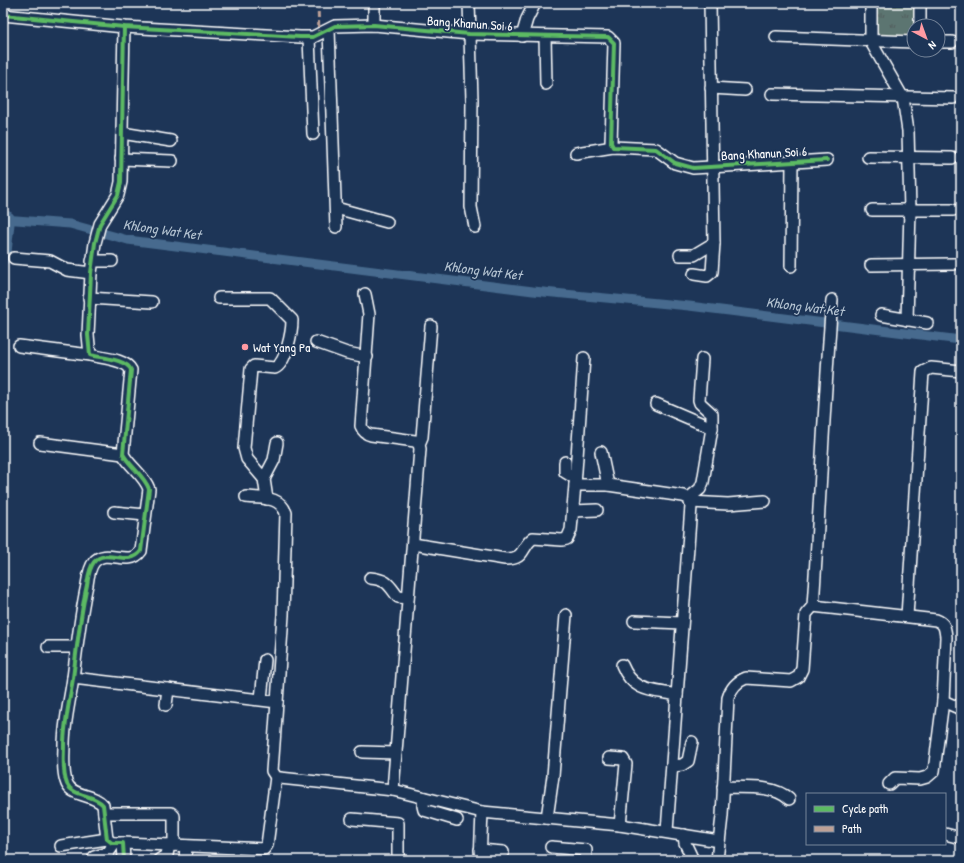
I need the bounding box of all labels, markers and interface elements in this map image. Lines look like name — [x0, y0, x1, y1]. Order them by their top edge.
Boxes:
street label: Bang Khanun Soi 6 — [427, 11, 513, 35]
north arrow — [906, 18, 946, 58]
text: N — [926, 38, 939, 53]
street label: Bang Khanun Soi 6 — [721, 142, 807, 164]
water label: Khlong Wat Ket — [122, 214, 204, 245]
water label: Khlong Wat Ket — [443, 256, 525, 285]
water label: Khlong Wat Ket — [765, 292, 847, 321]
place label: Wat Yang Pa — [253, 338, 310, 356]
marker: Wat Yang Pa — [240, 342, 250, 352]
legend — [806, 793, 946, 845]
text: Cycle path — [842, 800, 888, 817]
text: Path — [842, 820, 862, 837]

